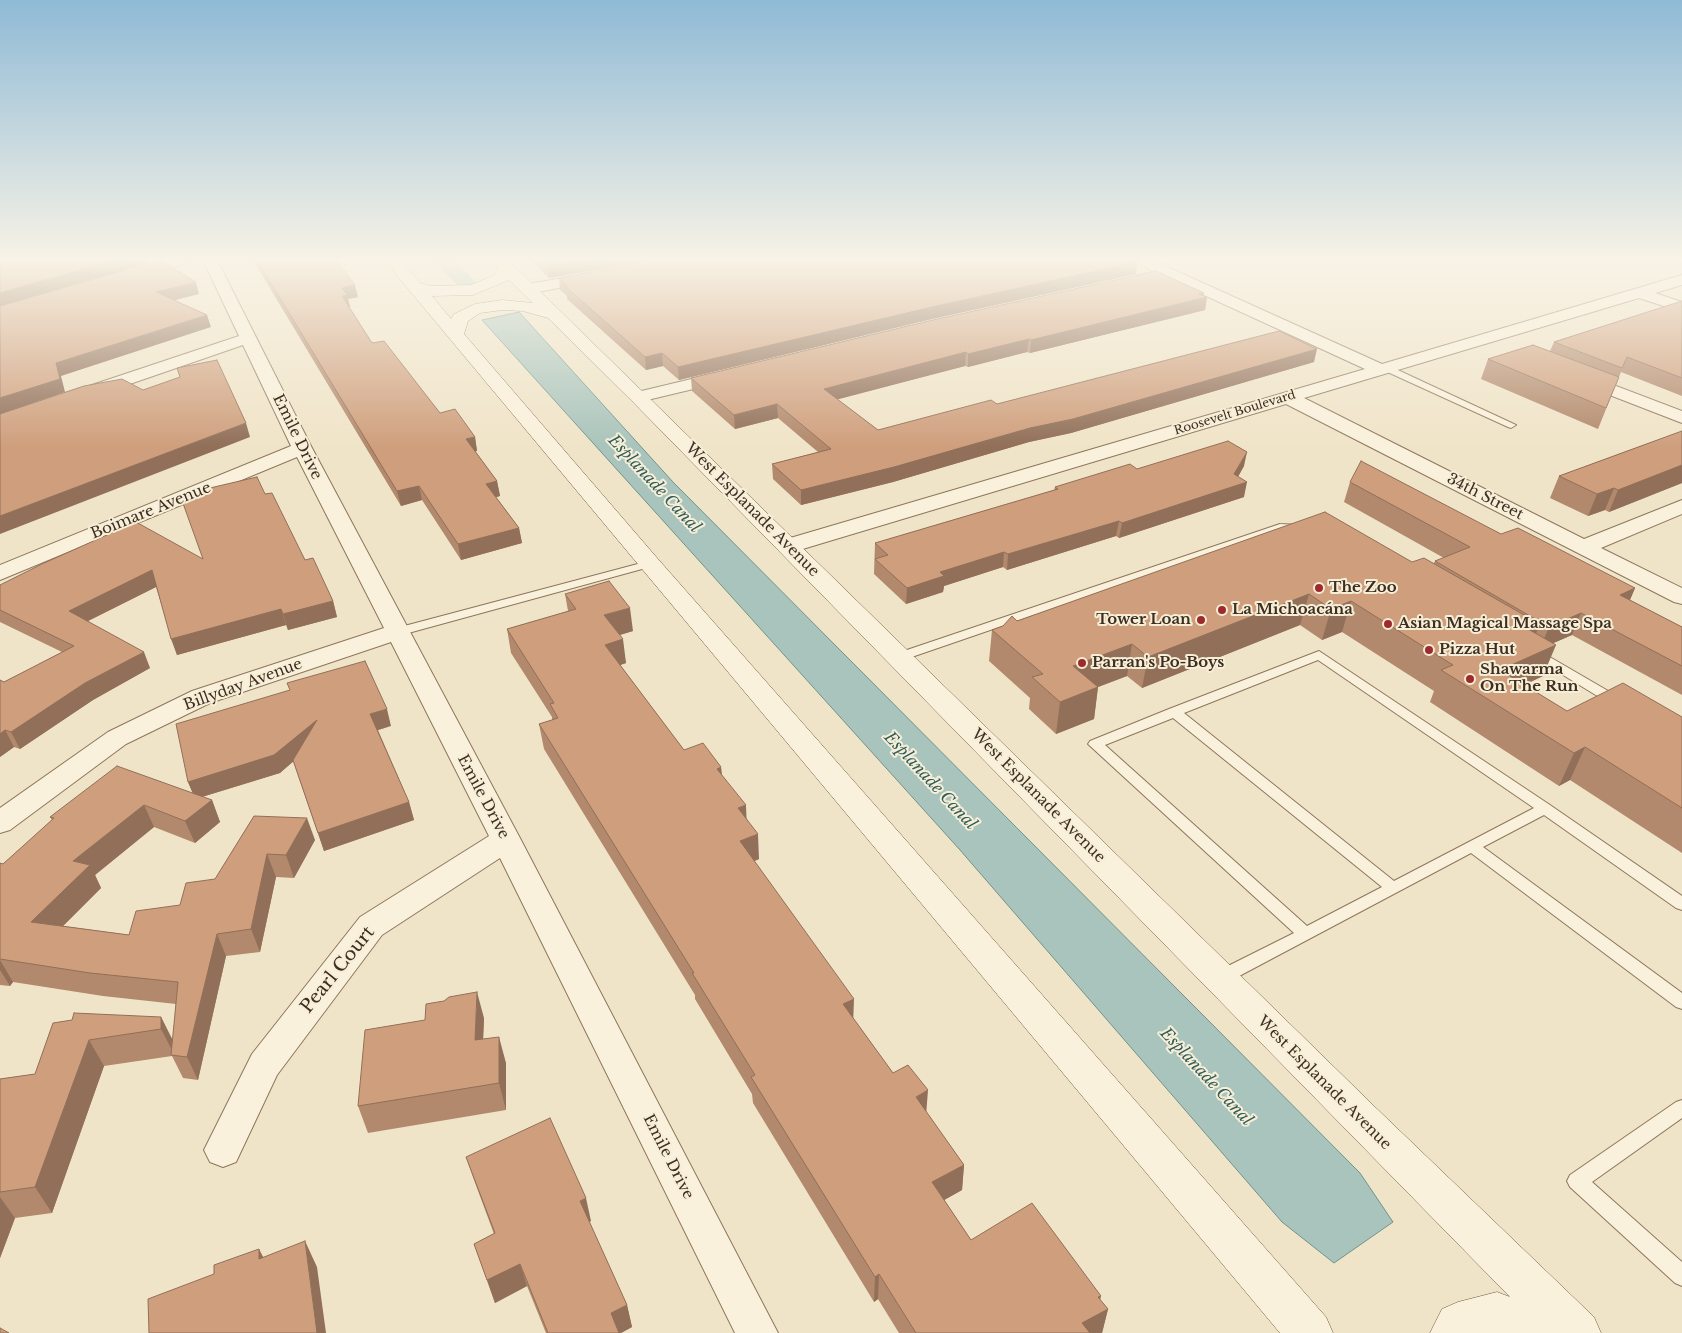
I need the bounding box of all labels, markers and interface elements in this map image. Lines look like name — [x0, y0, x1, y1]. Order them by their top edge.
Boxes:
street label: Roosevelt Boulevard — [1173, 388, 1297, 438]
street label: Emile Drive — [269, 391, 325, 483]
water label: Esplanade Canal — [604, 431, 704, 537]
street label: West Esplanade Avenue — [681, 439, 823, 581]
street label: 34th Street — [1444, 470, 1526, 524]
street label: Boimare Avenue — [88, 479, 214, 543]
place label: The Zoo — [1329, 579, 1397, 597]
marker: The Zoo — [1313, 582, 1325, 594]
place label: La Michoacána — [1232, 601, 1353, 619]
marker: La Michoacána — [1216, 604, 1228, 616]
place label: Tower Loan — [1096, 611, 1191, 629]
marker: Tower Loan — [1195, 614, 1207, 626]
place label: Asian Magical Massage Spa — [1398, 615, 1612, 633]
marker: Asian Magical Massage Spa — [1382, 618, 1394, 630]
place label: Pizza Hut — [1439, 641, 1515, 659]
marker: Pizza Hut — [1423, 644, 1435, 656]
place label: Parran's Po-Boys — [1092, 654, 1224, 672]
street label: Billyday Avenue — [181, 655, 305, 715]
marker: Parran's Po-Boys — [1076, 657, 1088, 669]
place label: Shawarma On The Run — [1480, 661, 1579, 696]
marker: Shawarma On The Run — [1464, 673, 1476, 685]
street label: West Esplanade Avenue — [967, 725, 1109, 867]
water label: Esplanade Canal — [880, 728, 980, 834]
street label: Emile Drive — [453, 752, 513, 842]
street label: Pearl Court — [296, 922, 380, 1018]
street label: West Esplanade Avenue — [1253, 1012, 1395, 1154]
water label: Esplanade Canal — [1156, 1024, 1256, 1130]
street label: Emile Drive — [639, 1112, 697, 1202]

